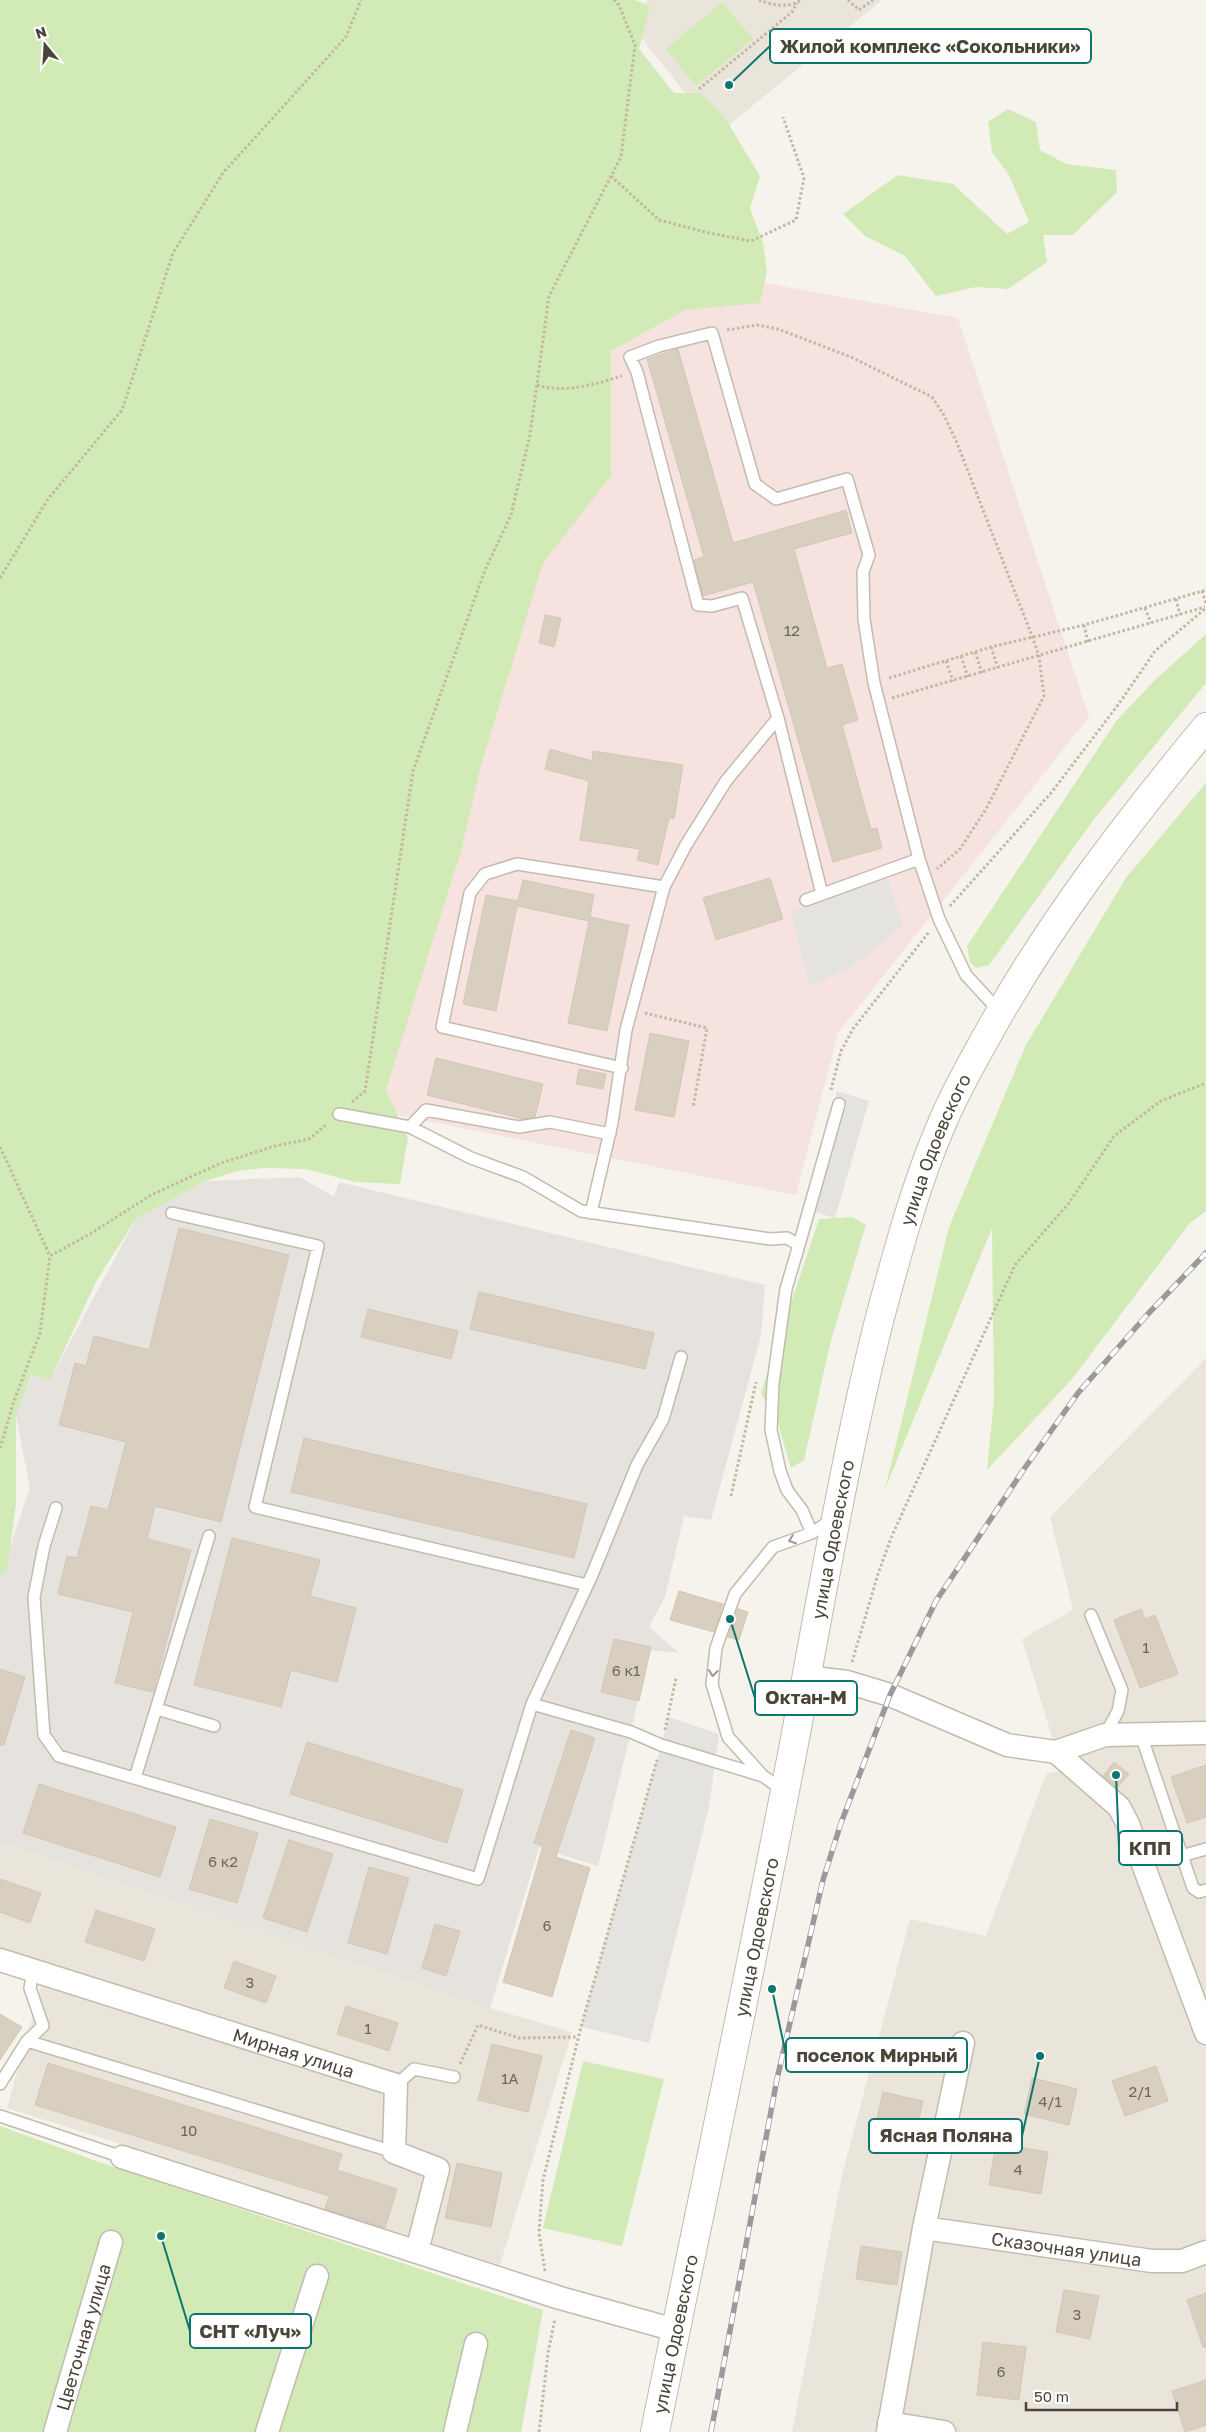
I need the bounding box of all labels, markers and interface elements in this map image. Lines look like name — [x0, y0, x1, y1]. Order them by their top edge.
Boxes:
north arrow — [20, 20, 70, 70]
text: N — [33, 22, 49, 42]
callout: Жилой комплекс «Сокольники» — [770, 29, 1091, 63]
text: Жилой комплекс «Сокольники» — [780, 34, 1080, 57]
house number: 12 — [784, 621, 800, 639]
street label: улица Одоевского — [895, 1070, 975, 1228]
street label: улица Одоевского — [806, 1458, 858, 1621]
one-way arrow — [788, 1534, 796, 1544]
house number: 1 — [1142, 1638, 1150, 1656]
house number: 6 к1 — [612, 1661, 640, 1679]
one-way arrow — [708, 1669, 719, 1677]
callout: Октан-М — [755, 1681, 857, 1715]
text: Октан-М — [765, 1685, 847, 1708]
callout: КПП — [1119, 1831, 1182, 1865]
text: КПП — [1129, 1836, 1171, 1859]
house number: 6 к2 — [208, 1852, 238, 1870]
street label: улица Одоевского — [729, 1856, 783, 2019]
house number: 6 — [542, 1916, 552, 1934]
house number: 3 — [246, 1973, 254, 1991]
house number: 1 — [364, 2019, 372, 2037]
street label: Мирная улица — [230, 2023, 357, 2082]
callout: поселок Мирный — [786, 2038, 967, 2072]
text: поселок Мирный — [796, 2043, 958, 2066]
house number: 1А — [501, 2069, 519, 2087]
house number: 2/1 — [1128, 2082, 1152, 2100]
house number: 4/1 — [1038, 2092, 1062, 2110]
callout: Ясная Поляна — [869, 2119, 1022, 2153]
house number: 10 — [181, 2121, 197, 2139]
text: Ясная Поляна — [879, 2123, 1013, 2146]
house number: 4 — [1013, 2160, 1023, 2178]
street label: Сказочная улица — [990, 2227, 1143, 2270]
street label: улица Одоевского — [648, 2252, 702, 2416]
street label: Цветочная улица — [51, 2261, 115, 2413]
house number: 3 — [1073, 2305, 1081, 2323]
callout: СНТ «Луч» — [190, 2314, 311, 2348]
text: СНТ «Луч» — [199, 2319, 301, 2342]
house number: 6 — [996, 2362, 1006, 2380]
scale bar — [1026, 2380, 1177, 2412]
text: 50 m — [1034, 2387, 1069, 2405]

